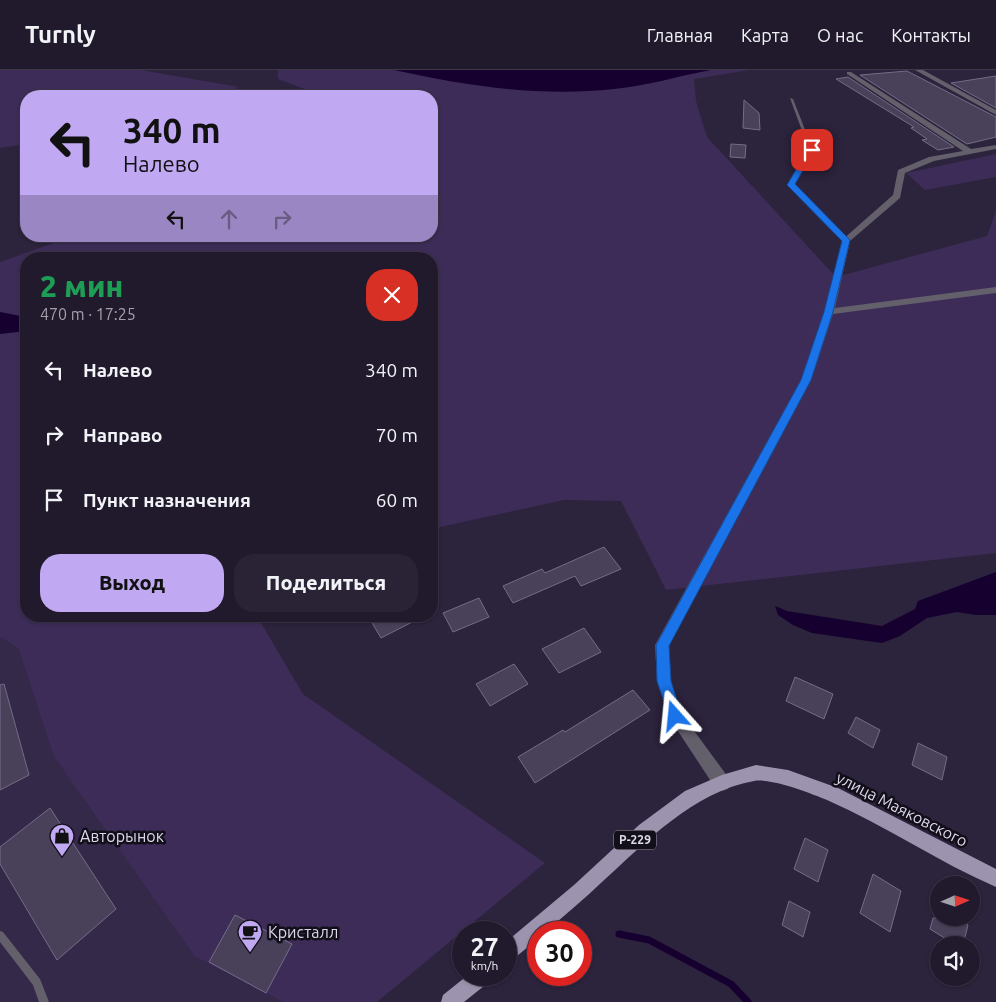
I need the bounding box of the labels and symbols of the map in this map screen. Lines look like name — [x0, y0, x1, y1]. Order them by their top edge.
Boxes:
pin — [791, 129, 833, 171]
position arrow — [648, 689, 700, 741]
street label: улица Маяковского — [833, 768, 971, 850]
shop icon: Авторынок — [49, 823, 75, 857]
place label: Авторынок — [80, 827, 164, 845]
road number: Р-229 — [614, 830, 656, 850]
north arrow — [930, 876, 980, 926]
cafe icon: Кристалл — [237, 919, 263, 953]
speed limit sign: 30 — [527, 921, 592, 986]
place label: Кристалл — [268, 923, 338, 941]

